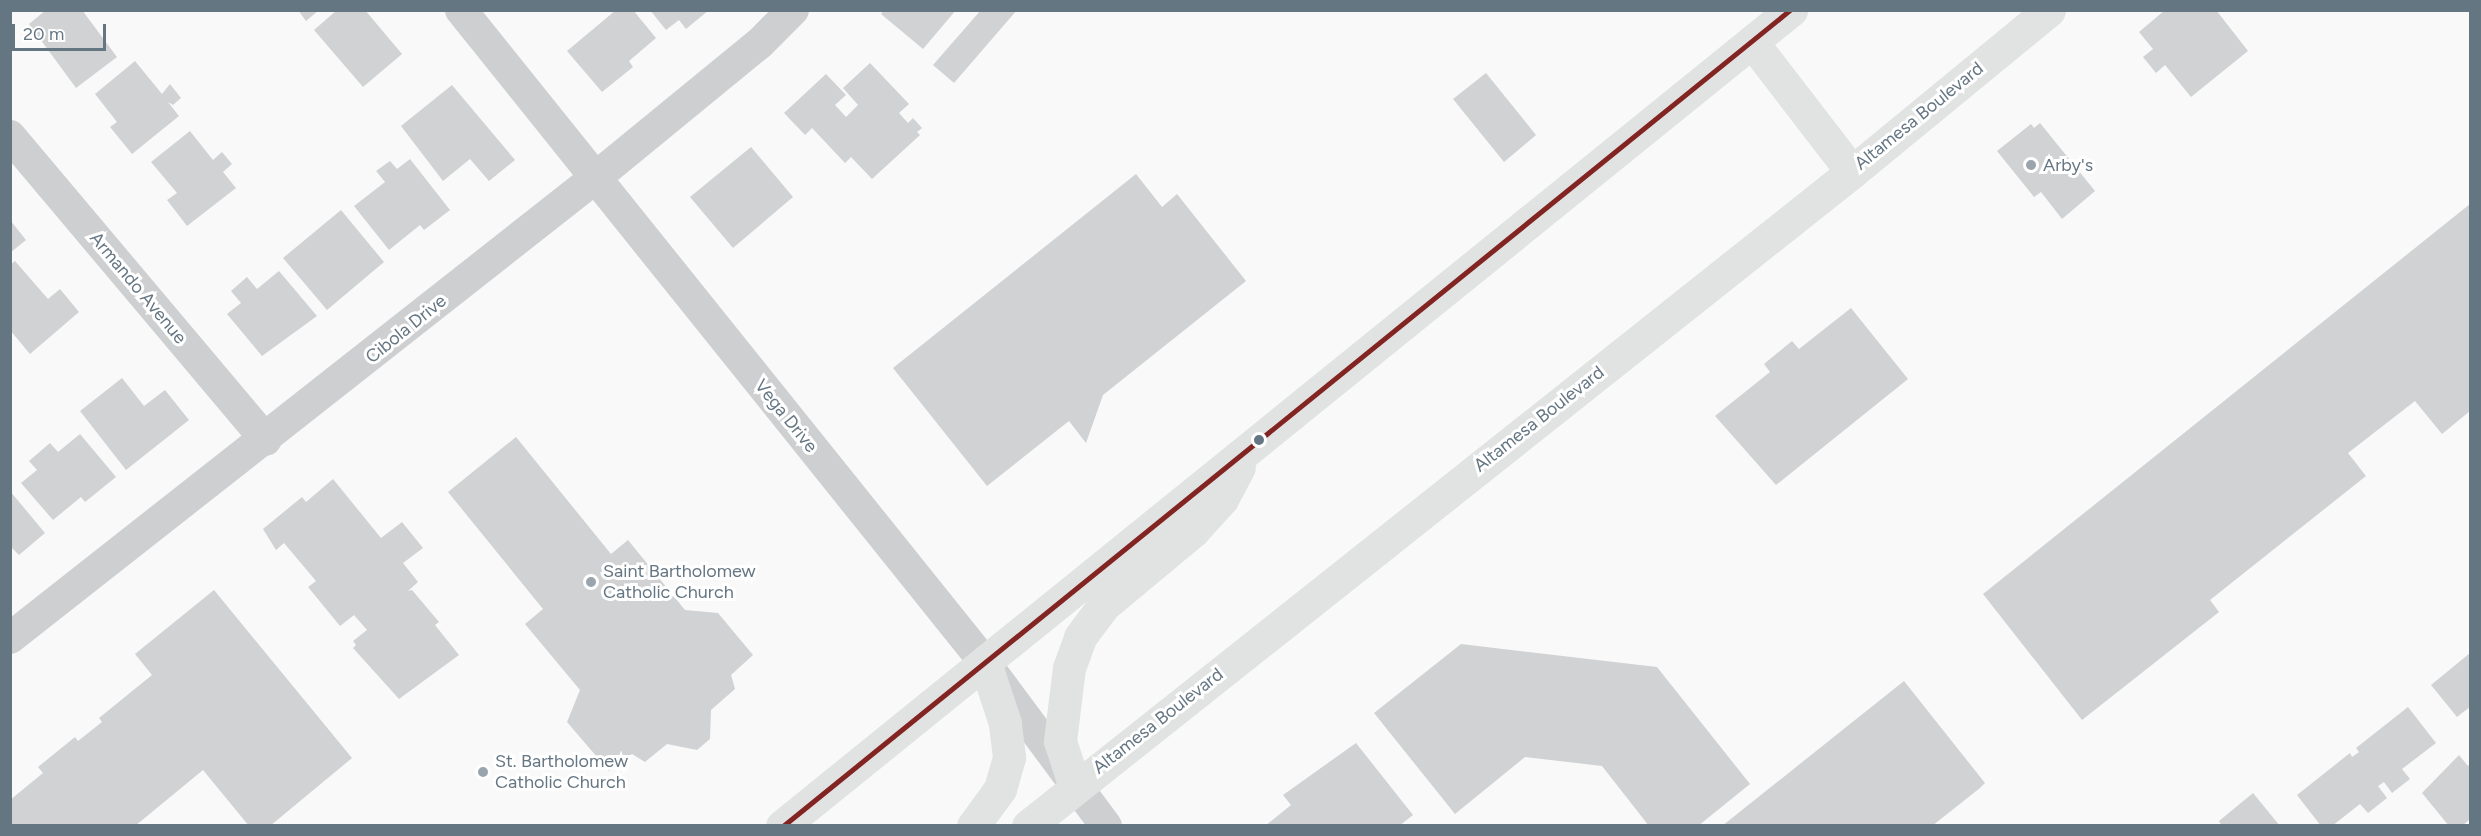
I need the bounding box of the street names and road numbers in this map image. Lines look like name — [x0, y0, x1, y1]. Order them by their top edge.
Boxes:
street label: Altamesa Boulevard — [1850, 58, 1988, 174]
street label: Armando Avenue — [85, 228, 191, 348]
street label: Cibola Drive — [361, 290, 451, 368]
street label: Altamesa Boulevard — [1470, 361, 1608, 477]
street label: Vega Drive — [750, 375, 822, 457]
street label: Altamesa Boulevard — [1089, 663, 1227, 779]

